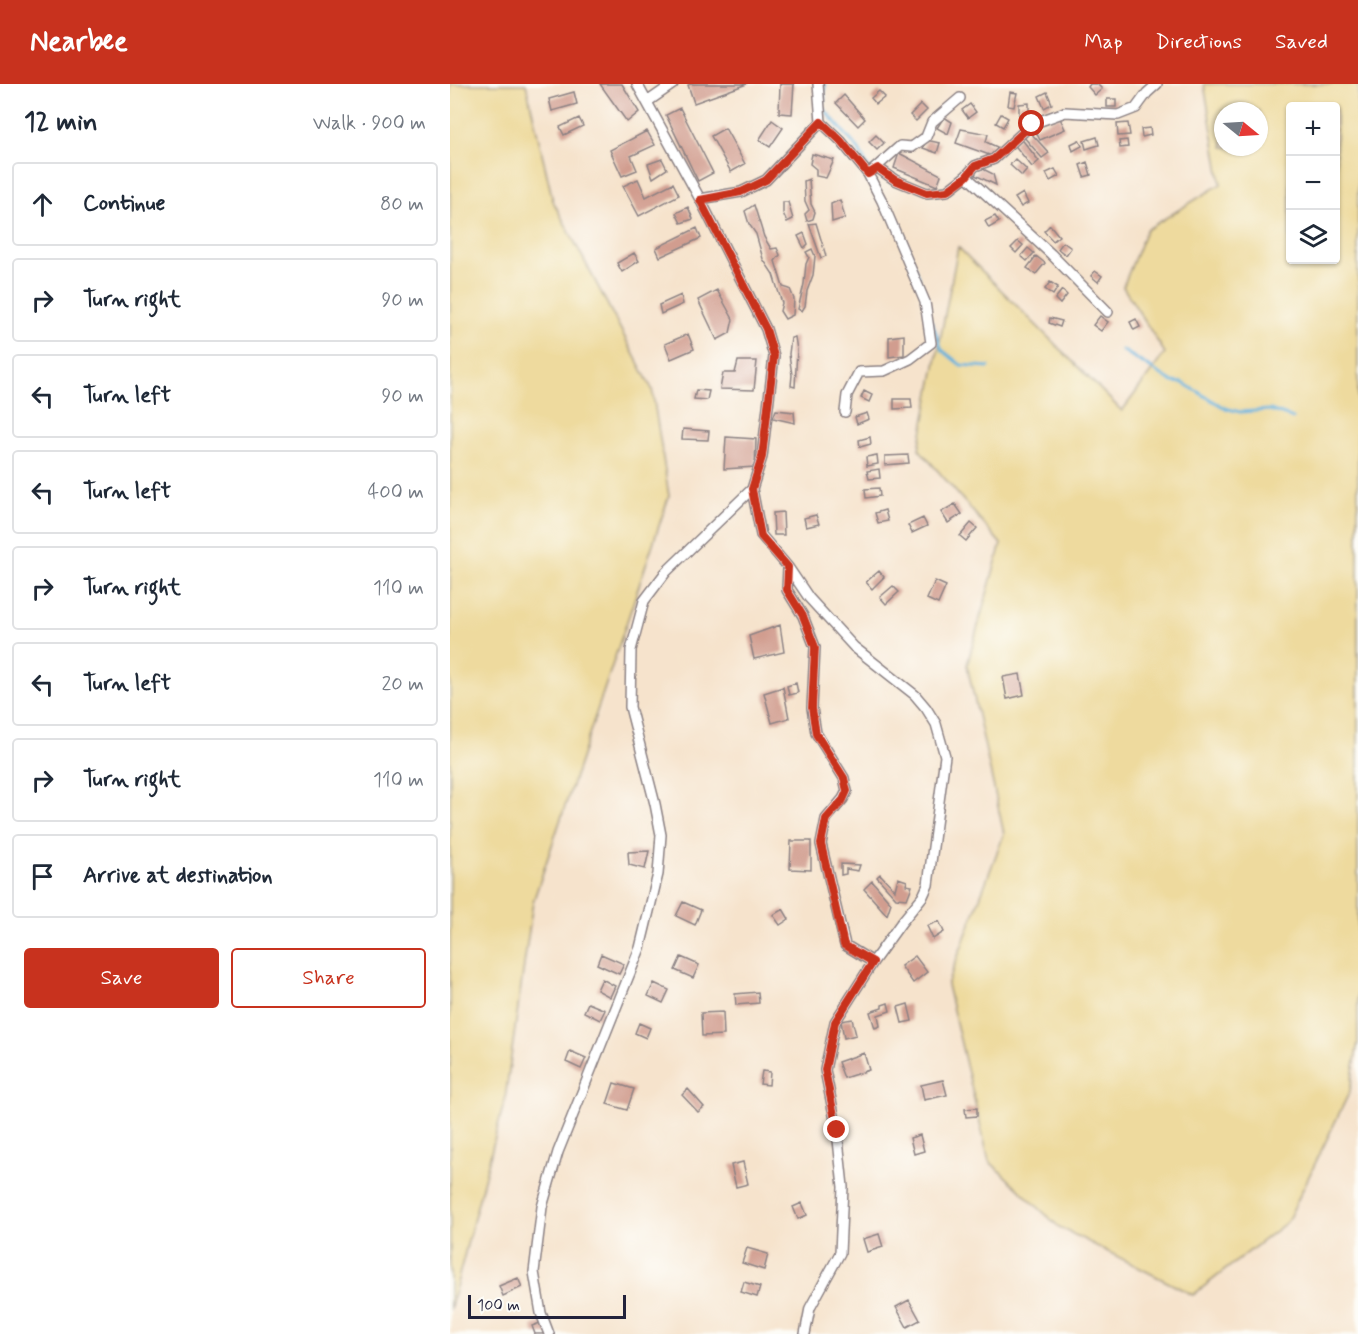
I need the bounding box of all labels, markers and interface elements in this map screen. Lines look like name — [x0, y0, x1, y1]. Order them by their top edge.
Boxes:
text: Nearbee — [30, 24, 128, 61]
text: Map — [1084, 28, 1123, 56]
text: Directions — [1156, 28, 1242, 56]
text: Saved — [1275, 28, 1328, 56]
north arrow — [1214, 102, 1268, 156]
map controls — [1286, 102, 1340, 264]
button: + — [1286, 102, 1340, 156]
text: 12 min — [24, 106, 98, 140]
text: Walk · 900 m — [313, 110, 426, 137]
route start — [1018, 110, 1044, 136]
button: − — [1286, 156, 1340, 210]
icon: ahead — [26, 188, 59, 221]
text: Continue — [83, 190, 165, 218]
text: 80 m — [380, 191, 424, 218]
button: layers — [1286, 210, 1340, 264]
icon: right — [26, 284, 59, 317]
text: Turn right — [83, 286, 181, 314]
text: 90 m — [381, 287, 424, 314]
icon: left — [26, 380, 59, 413]
text: Turn left — [83, 382, 171, 410]
text: 90 m — [381, 383, 424, 410]
icon: left — [26, 476, 59, 509]
text: Turn left — [83, 478, 171, 506]
text: 400 m — [368, 479, 424, 506]
icon: right — [26, 572, 59, 605]
text: Turn right — [83, 574, 181, 602]
text: 110 m — [373, 575, 424, 602]
icon: left — [26, 668, 59, 701]
text: Turn left — [83, 670, 171, 698]
text: 20 m — [381, 671, 424, 698]
icon: right — [26, 764, 59, 797]
text: Turn right — [83, 766, 181, 794]
text: 110 m — [373, 767, 424, 794]
icon: arrive — [26, 860, 59, 893]
text: Arrive at destination — [83, 862, 273, 890]
button: Save — [24, 948, 219, 1008]
button: Share — [231, 948, 426, 1008]
route end — [823, 1116, 849, 1142]
scale bar — [468, 1292, 626, 1320]
text: 100 m — [477, 1295, 520, 1316]

